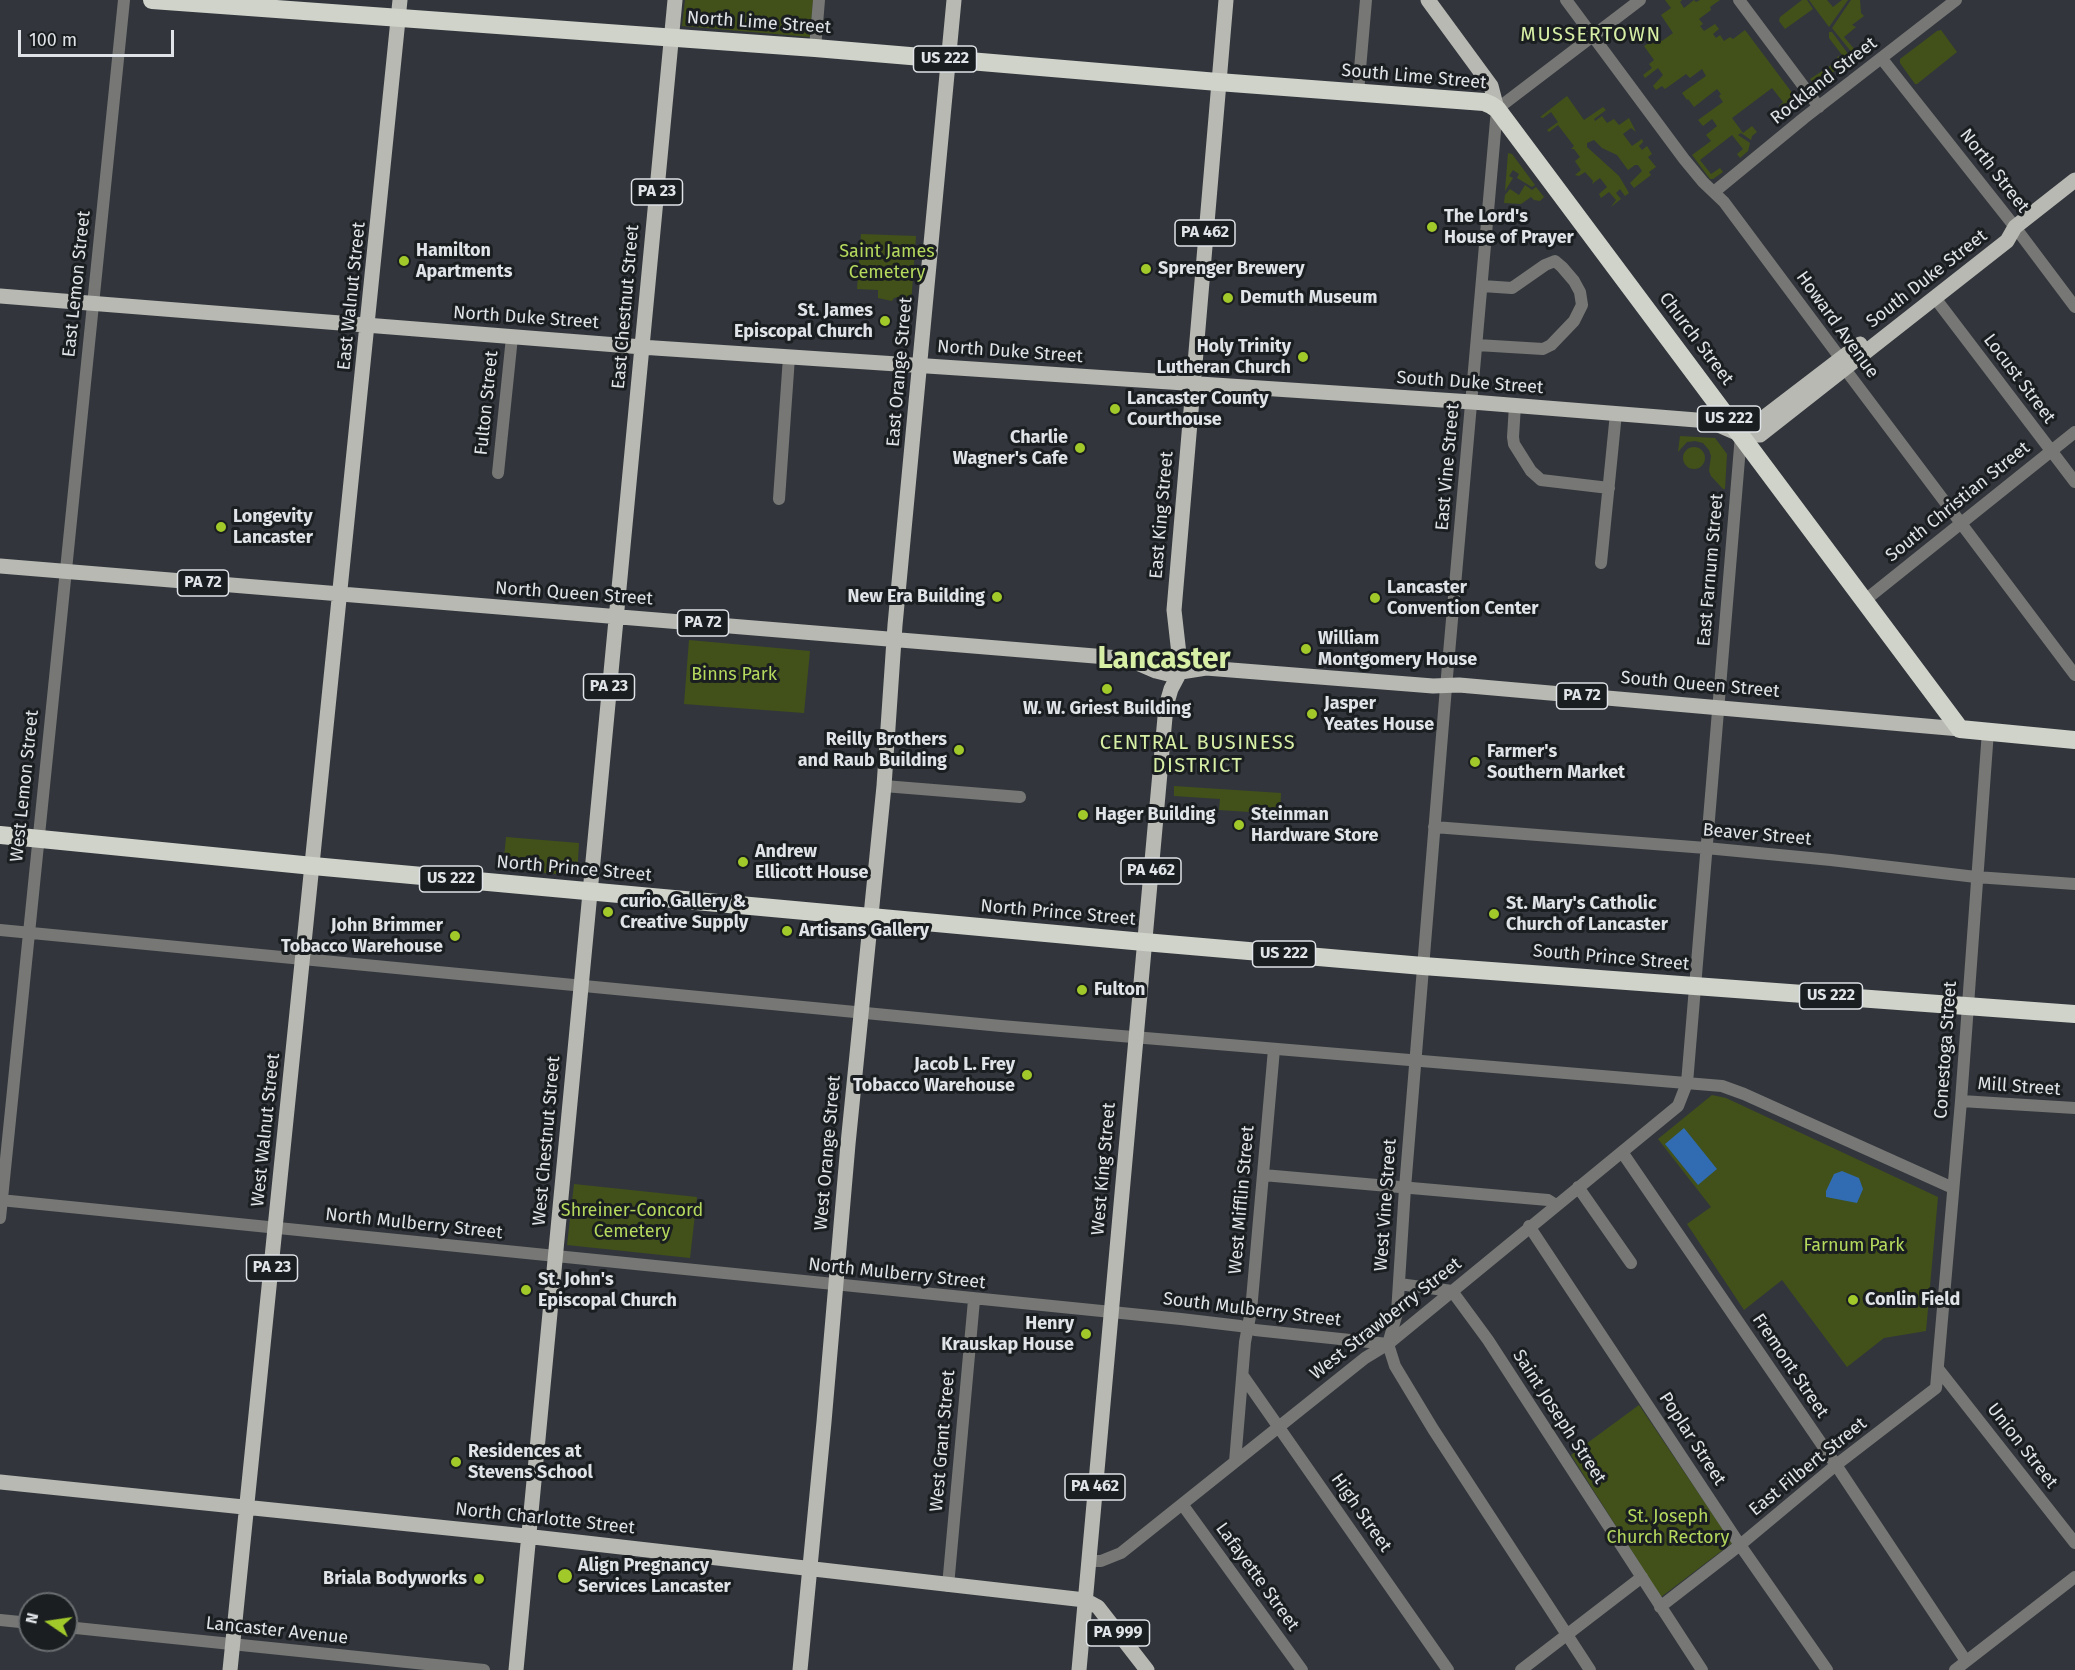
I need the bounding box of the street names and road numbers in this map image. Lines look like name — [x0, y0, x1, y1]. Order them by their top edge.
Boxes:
street label: North Lime Street — [686, 7, 832, 39]
street label: Rockland Street — [1767, 33, 1881, 129]
road number: US 222 — [914, 46, 976, 72]
street label: South Lime Street — [1341, 60, 1487, 94]
street label: North Street — [1955, 125, 2033, 217]
road number: PA 23 — [632, 179, 682, 205]
street label: East Lemon Street — [59, 210, 95, 358]
road number: PA 462 — [1175, 220, 1235, 246]
street label: East Walnut Street — [333, 221, 371, 371]
street label: East Chestnut Street — [608, 224, 644, 390]
street label: South Duke Street — [1862, 225, 1992, 333]
street label: Howard Avenue — [1791, 267, 1883, 383]
street label: Church Street — [1654, 289, 1738, 389]
street label: East Orange Street — [883, 296, 917, 448]
street label: North Duke Street — [452, 302, 600, 334]
street label: Locust Street — [1978, 330, 2060, 428]
street label: North Duke Street — [936, 336, 1084, 368]
street label: Fulton Street — [471, 350, 503, 456]
street label: South Duke Street — [1396, 367, 1544, 399]
street label: East Vine Street — [1432, 402, 1464, 532]
road number: US 222 — [1698, 406, 1760, 432]
street label: South Christian Street — [1882, 437, 2034, 567]
street label: East King Street — [1146, 450, 1178, 580]
street label: East Farnum Street — [1694, 493, 1728, 647]
road number: PA 72 — [178, 570, 228, 596]
street label: North Queen Street — [494, 578, 654, 610]
road number: PA 72 — [678, 610, 728, 636]
street label: South Queen Street — [1620, 667, 1780, 703]
road number: PA 23 — [584, 674, 634, 700]
road number: PA 72 — [1556, 683, 1608, 709]
street label: West Lemon Street — [6, 709, 44, 863]
street label: Beaver Street — [1702, 819, 1812, 851]
street label: North Prince Street — [495, 851, 653, 887]
road number: PA 462 — [1121, 858, 1181, 884]
road number: US 222 — [420, 866, 482, 892]
street label: North Prince Street — [979, 895, 1137, 931]
street label: South Prince Street — [1532, 940, 1690, 976]
road number: US 222 — [1252, 941, 1316, 967]
street label: Conestoga Street — [1930, 980, 1962, 1120]
road number: US 222 — [1800, 983, 1862, 1009]
street label: West Walnut Street — [247, 1052, 285, 1208]
street label: West Chestnut Street — [529, 1055, 565, 1227]
street label: Mill Street — [1977, 1073, 2061, 1101]
street label: West Orange Street — [810, 1074, 846, 1232]
street label: West King Street — [1087, 1102, 1121, 1236]
street label: West Mifflin Street — [1225, 1125, 1259, 1275]
street label: West Vine Street — [1371, 1138, 1401, 1272]
street label: North Mulberry Street — [324, 1204, 504, 1244]
street label: West Strawberry Street — [1306, 1253, 1466, 1385]
street label: North Mulberry Street — [807, 1254, 987, 1294]
road number: PA 23 — [246, 1255, 298, 1281]
street label: South Mulberry Street — [1162, 1288, 1342, 1332]
street label: Fremont Street — [1747, 1310, 1833, 1422]
street label: Saint Joseph Street — [1508, 1346, 1610, 1488]
street label: West Grant Street — [926, 1369, 960, 1513]
street label: Poplar Street — [1654, 1388, 1730, 1490]
street label: Union Street — [1982, 1399, 2062, 1493]
street label: East Filbert Street — [1745, 1413, 1871, 1521]
street label: High Street — [1326, 1470, 1396, 1556]
road number: PA 462 — [1065, 1474, 1125, 1500]
street label: North Charlotte Street — [454, 1499, 636, 1539]
street label: Lafayette Street — [1211, 1519, 1303, 1635]
street label: Lancaster Avenue — [205, 1613, 349, 1649]
road number: PA 999 — [1086, 1620, 1150, 1646]

